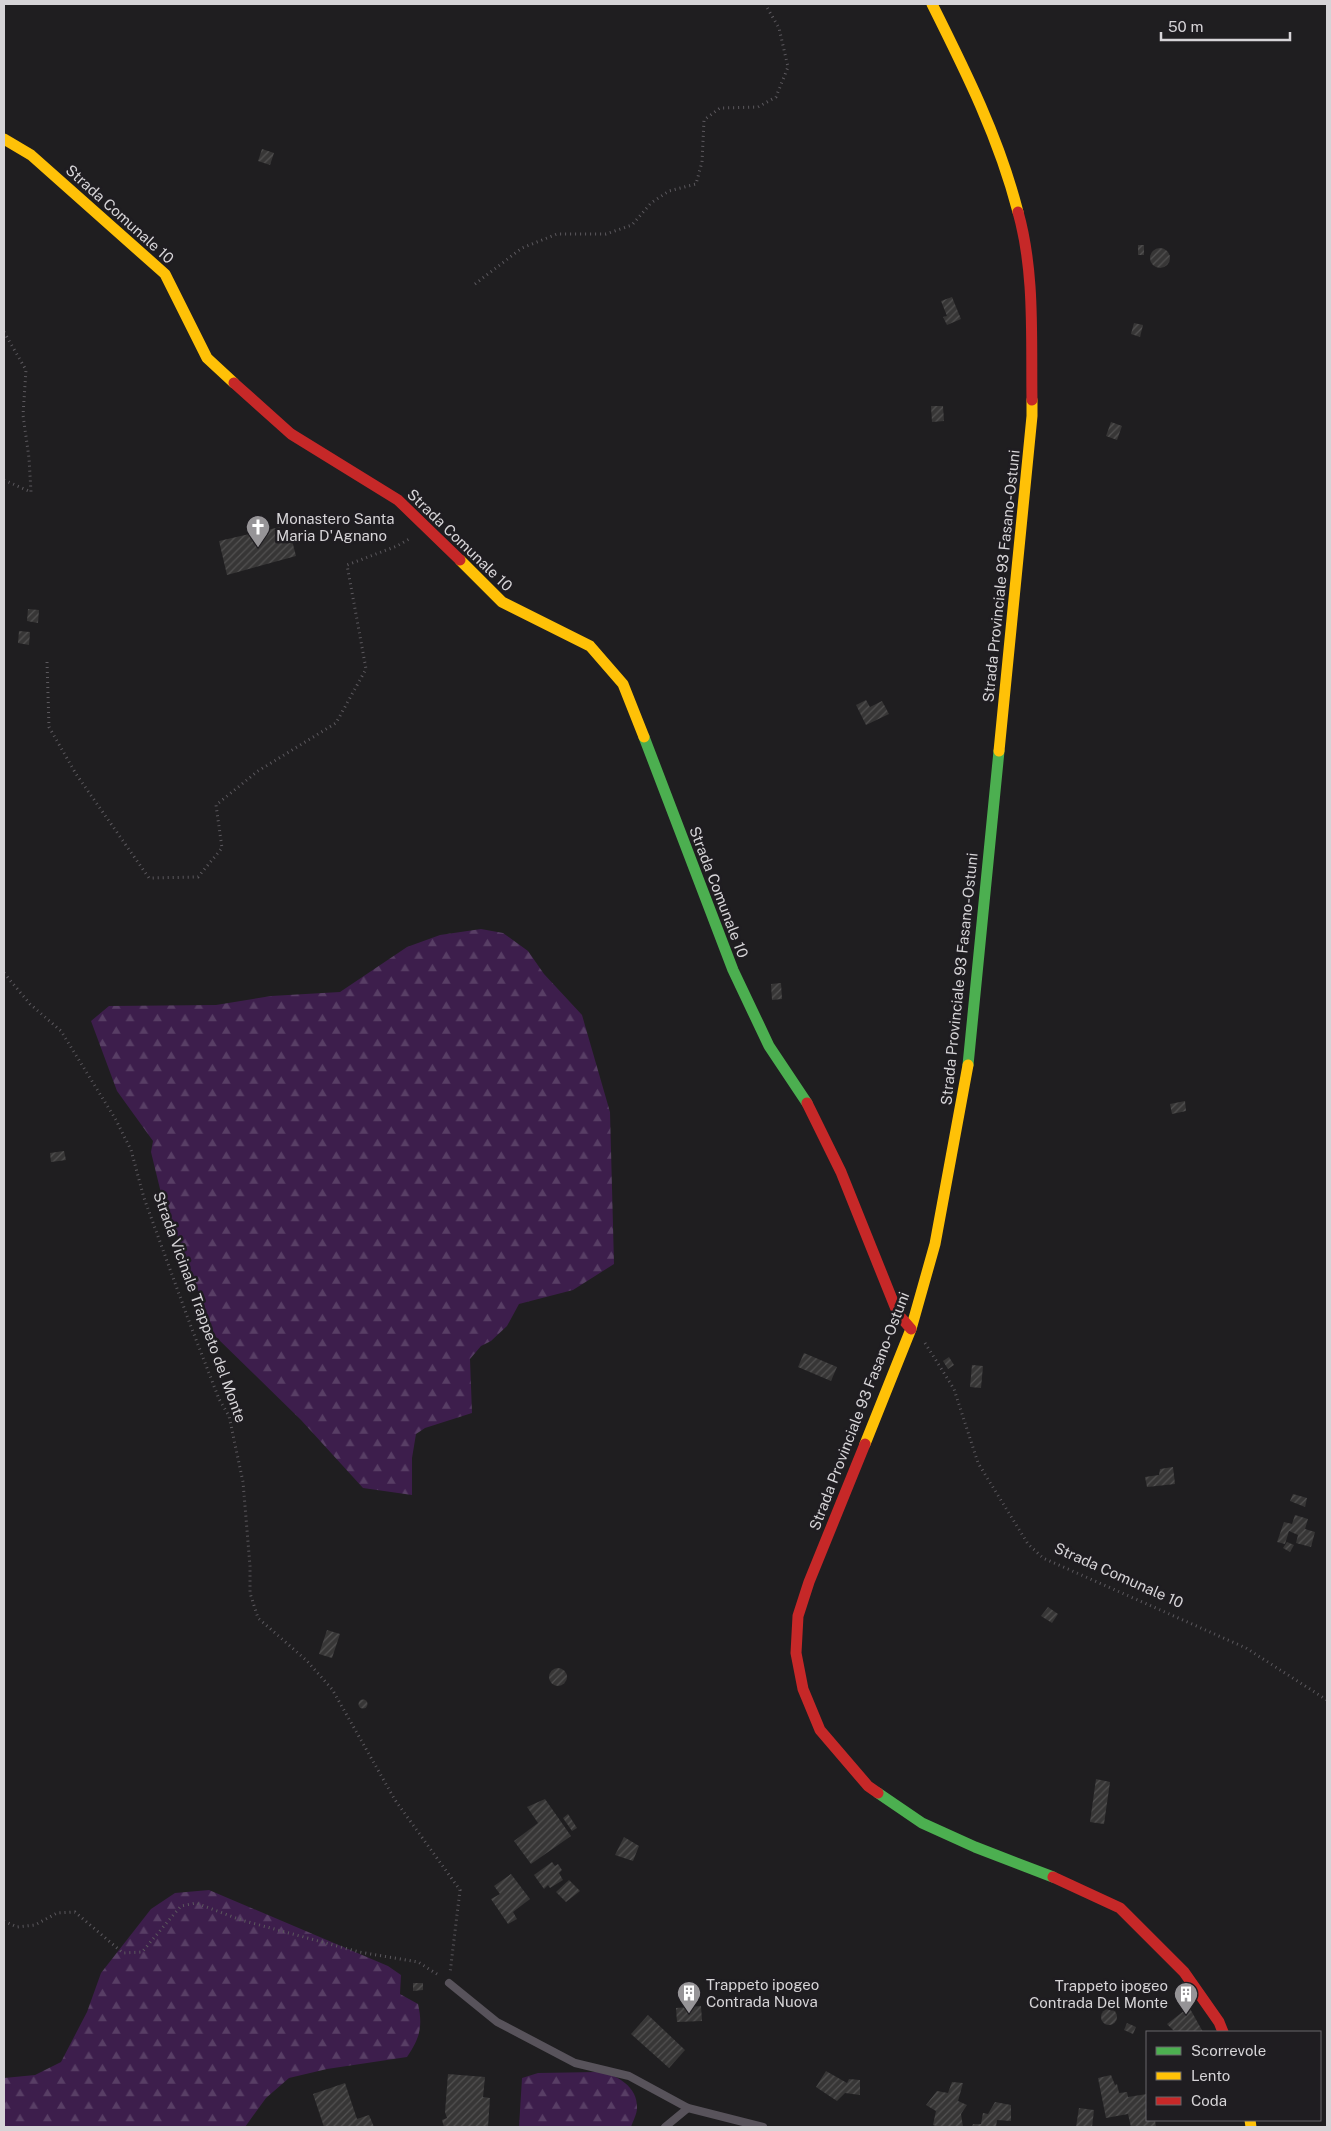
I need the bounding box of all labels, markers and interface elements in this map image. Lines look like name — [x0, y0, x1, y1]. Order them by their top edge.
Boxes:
scale bar — [1161, 10, 1290, 42]
text: 50 m — [1168, 18, 1203, 35]
street label: Strada Comunale 10 — [63, 161, 177, 267]
street label: Strada Provinciale 93 Fasano-Ostuni — [979, 449, 1023, 703]
street label: Strada Comunale 10 — [404, 485, 516, 595]
place label: Monastero Santa Maria D'Agnano — [276, 510, 395, 544]
church icon: Monastero Santa Maria D'Agnano — [245, 514, 271, 548]
street label: Strada Comunale 10 — [686, 824, 752, 960]
street label: Strada Provinciale 93 Fasano-Ostuni — [937, 852, 981, 1106]
street label: Strada Vicinale Trappeto del Monte — [150, 1189, 250, 1425]
street label: Strada Provinciale 93 Fasano-Ostuni — [806, 1289, 912, 1533]
street label: Strada Comunale 10 — [1052, 1539, 1186, 1611]
place label: Trappeto ipogeo Contrada Nuova — [706, 1976, 819, 2010]
place label: Trappeto ipogeo Contrada Del Monte — [1029, 1977, 1168, 2011]
building icon: Trappeto ipogeo Contrada Nuova — [676, 1980, 702, 2014]
building icon: Trappeto ipogeo Contrada Del Monte — [1173, 1981, 1199, 2015]
legend — [1146, 2031, 1321, 2121]
text: Scorrevole — [1191, 2042, 1266, 2059]
text: Lento — [1191, 2067, 1230, 2084]
text: Coda — [1191, 2092, 1227, 2109]

